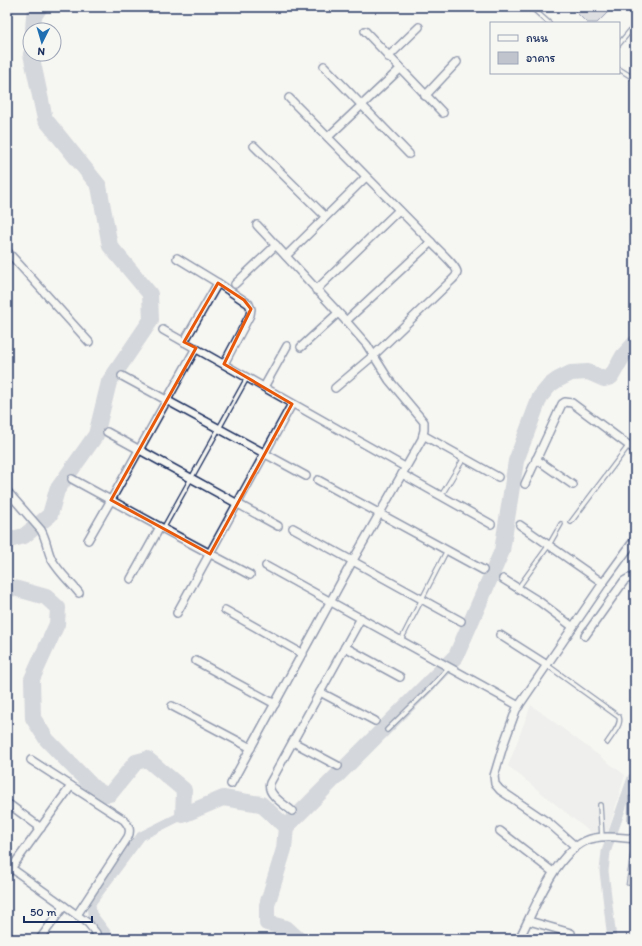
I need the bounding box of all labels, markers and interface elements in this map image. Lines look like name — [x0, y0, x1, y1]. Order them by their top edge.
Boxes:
north arrow — [22, 22, 62, 62]
legend — [490, 22, 620, 74]
text: ถนน — [526, 31, 548, 45]
text: N — [37, 45, 45, 58]
text: อาคาร — [526, 51, 556, 65]
scale bar — [24, 898, 92, 924]
text: 50 m — [30, 905, 56, 919]

